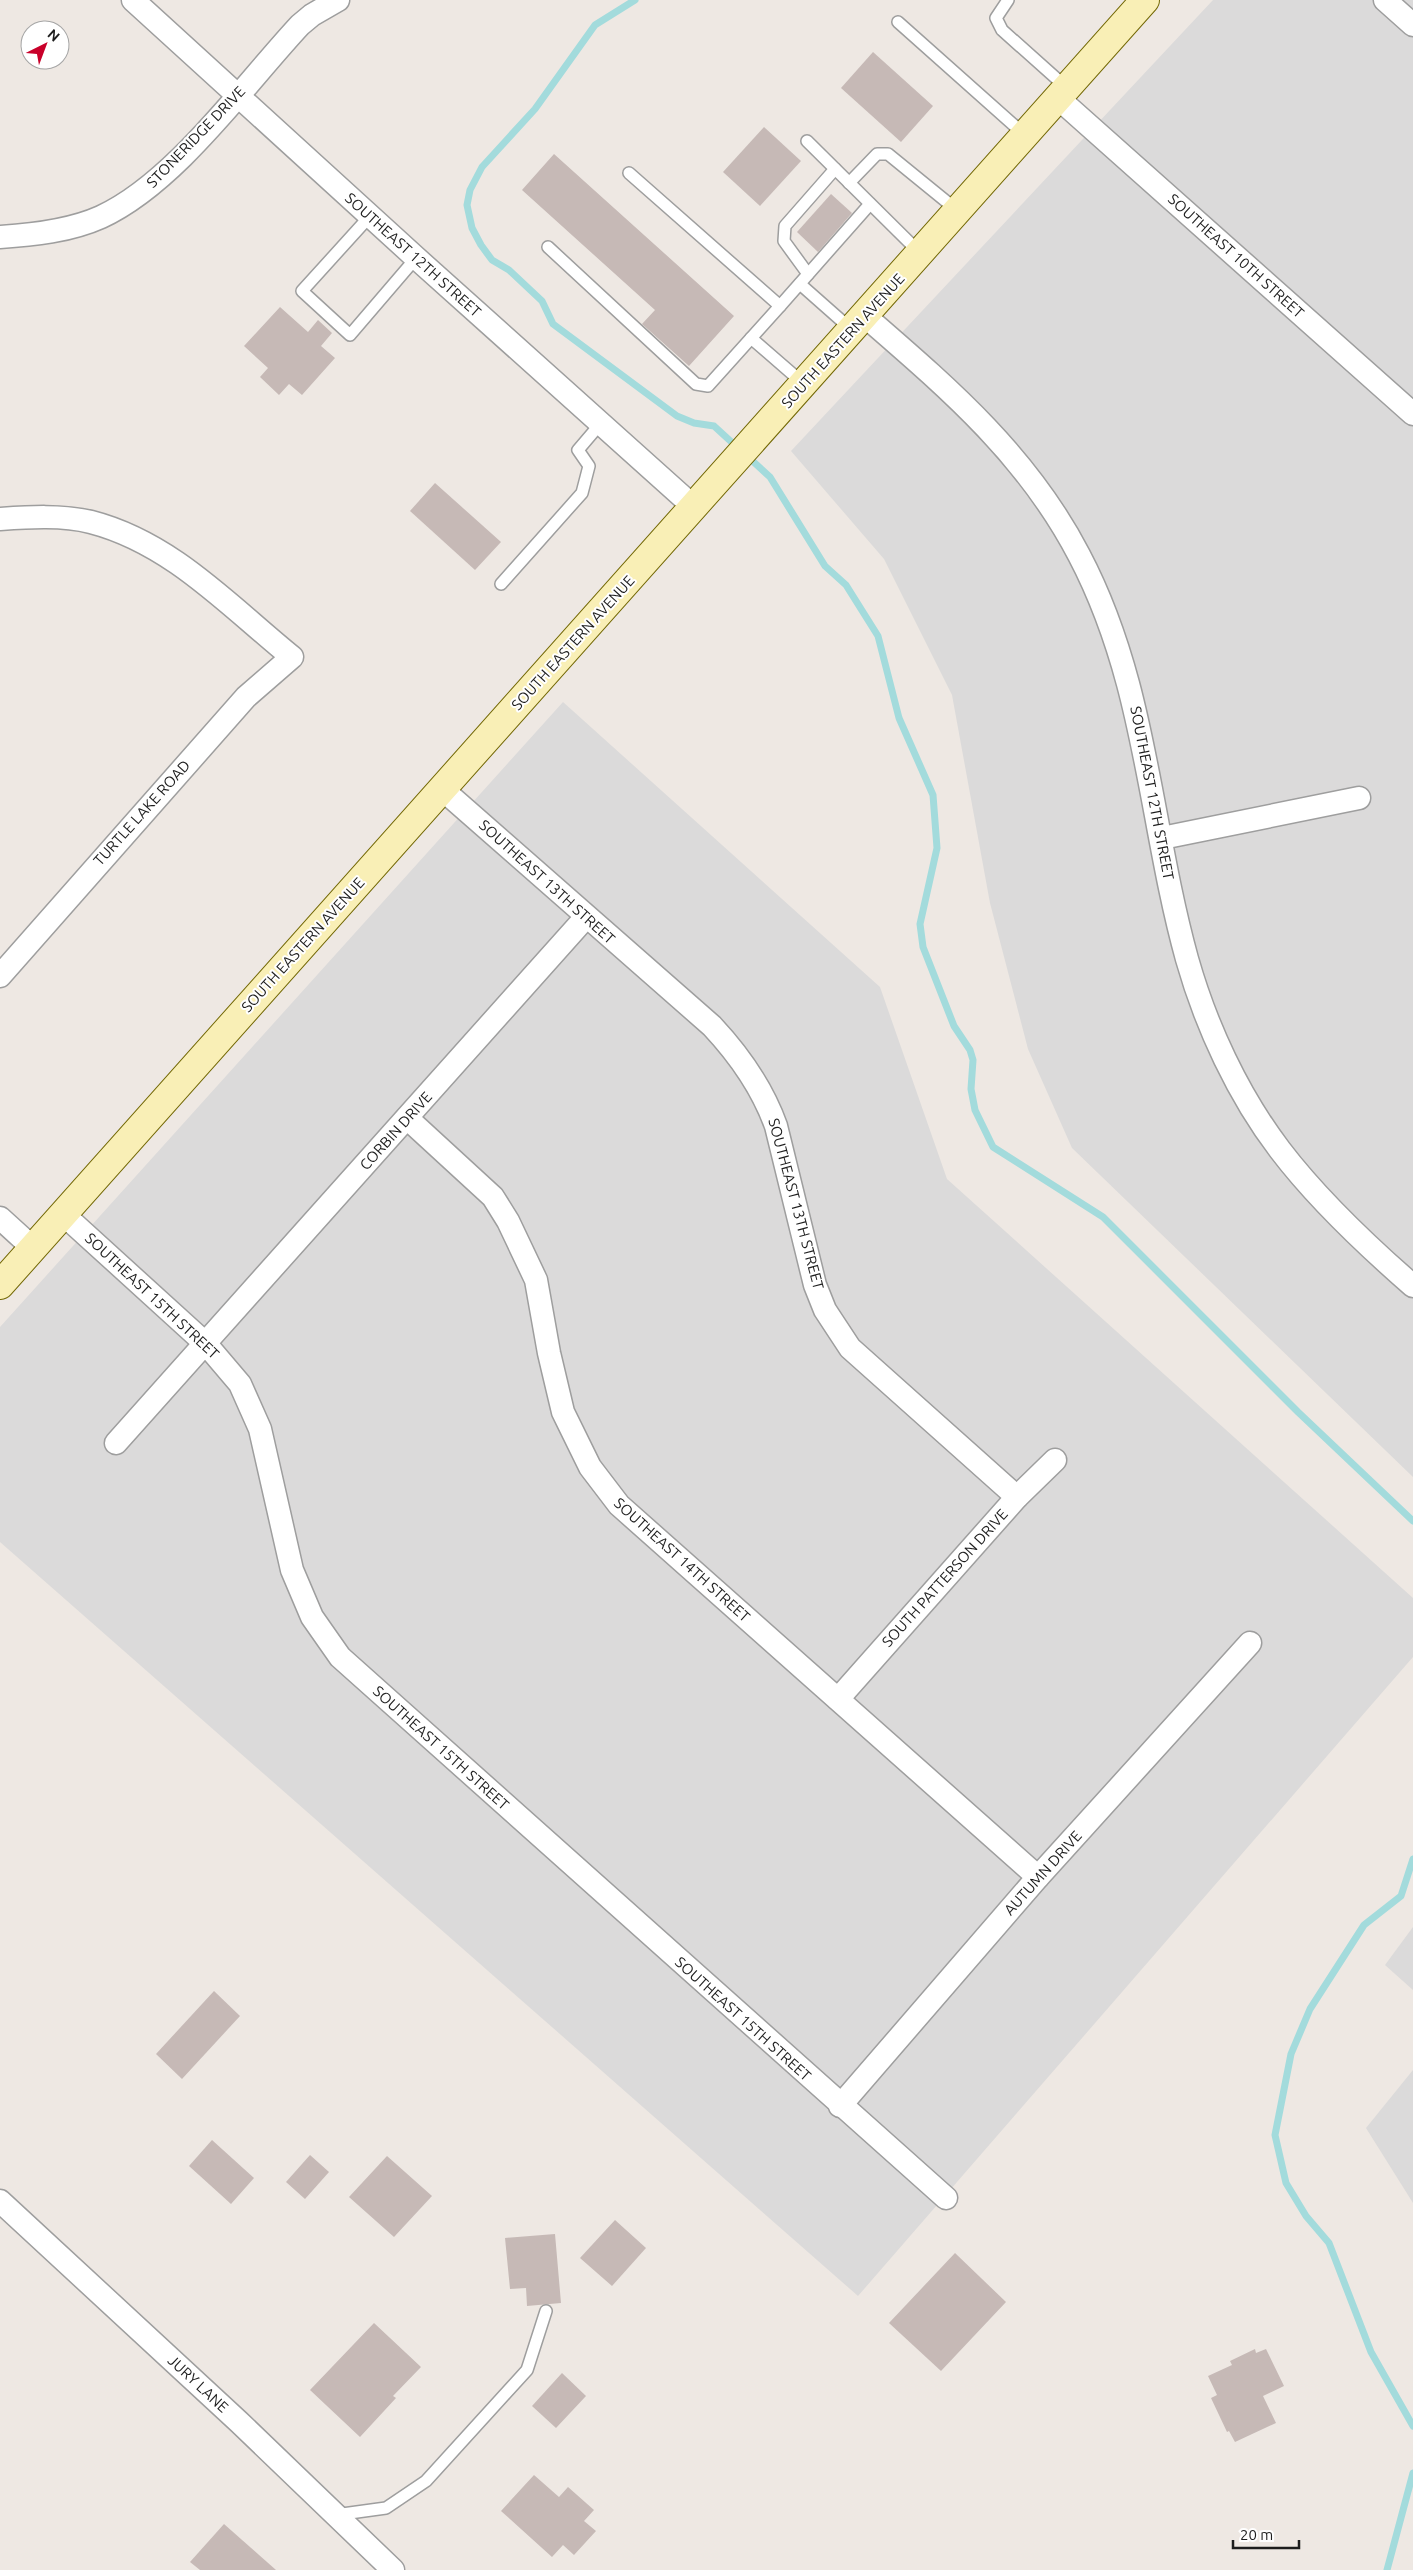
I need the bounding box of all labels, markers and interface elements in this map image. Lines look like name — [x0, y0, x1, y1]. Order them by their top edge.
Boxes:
north arrow — [20, 20, 70, 70]
text: N — [44, 26, 63, 45]
street label: STONERIDGE DRIVE — [143, 83, 248, 191]
street label: SOUTHEAST 12TH STREET — [342, 189, 485, 320]
street label: SOUTHEAST 10TH STREET — [1165, 190, 1308, 321]
street label: SOUTH EASTERN AVENUE — [778, 270, 907, 411]
street label: SOUTH EASTERN AVENUE — [508, 572, 637, 713]
street label: SOUTHEAST 12TH STREET — [1127, 705, 1178, 882]
street label: TURTLE LAKE ROAD — [90, 757, 193, 869]
street label: SOUTHEAST 13TH STREET — [476, 816, 619, 947]
street label: SOUTH EASTERN AVENUE — [238, 874, 367, 1015]
street label: CORBIN DRIVE — [356, 1088, 435, 1173]
street label: SOUTHEAST 13TH STREET — [765, 1116, 828, 1292]
street label: SOUTHEAST 15TH STREET — [82, 1229, 223, 1363]
street label: SOUTHEAST 14TH STREET — [611, 1494, 754, 1625]
street label: SOUTH PATTERSON DRIVE — [878, 1505, 1011, 1650]
street label: SOUTHEAST 15TH STREET — [370, 1682, 513, 1813]
street label: AUTUMN DRIVE — [1000, 1827, 1085, 1918]
street label: SOUTHEAST 15TH STREET — [672, 1953, 815, 2084]
street label: JURY LANE — [165, 2352, 232, 2416]
scale bar — [1233, 2518, 1299, 2550]
text: 20 m — [1240, 2526, 1273, 2543]

